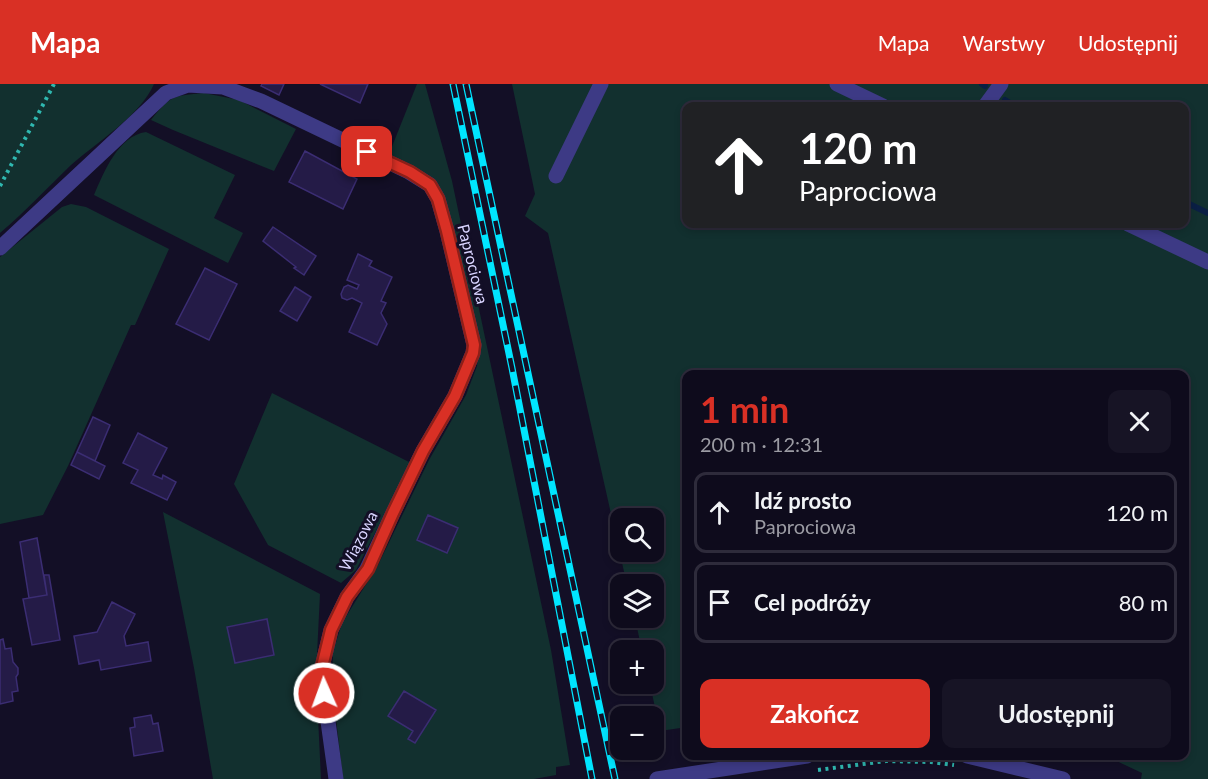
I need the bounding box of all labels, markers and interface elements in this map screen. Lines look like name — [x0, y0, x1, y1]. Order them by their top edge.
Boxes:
text: Mapa — [30, 25, 100, 59]
text: Mapa — [878, 30, 930, 55]
text: Warstwy — [963, 30, 1045, 55]
text: Udostępnij — [1078, 30, 1178, 55]
text: 120 m — [799, 123, 917, 173]
pin — [341, 126, 392, 177]
icon: ahead — [700, 126, 778, 204]
icon: arrive — [350, 135, 383, 168]
text: Paprociowa — [799, 174, 937, 207]
street label: Paprociowa — [454, 222, 493, 306]
text: 1 min — [700, 387, 789, 431]
button: close — [1108, 390, 1171, 453]
text: 200 m · 12:31 — [700, 432, 823, 456]
text: Idź prosto — [754, 487, 852, 514]
icon: ahead — [703, 496, 736, 529]
text: 120 m — [1106, 499, 1168, 526]
street label: Wiązowa — [334, 508, 381, 574]
map controls — [610, 508, 664, 760]
button: search — [610, 508, 664, 562]
text: Paprociowa — [754, 514, 856, 538]
button: layers — [610, 574, 664, 628]
icon: arrive — [703, 586, 736, 619]
text: Cel podróży — [754, 589, 871, 616]
text: 80 m — [1119, 589, 1168, 616]
button: + — [610, 640, 664, 694]
position arrow — [292, 661, 356, 725]
button: Zakończ — [700, 679, 930, 748]
button: Udostępnij — [942, 679, 1171, 748]
button: − — [610, 706, 664, 760]

